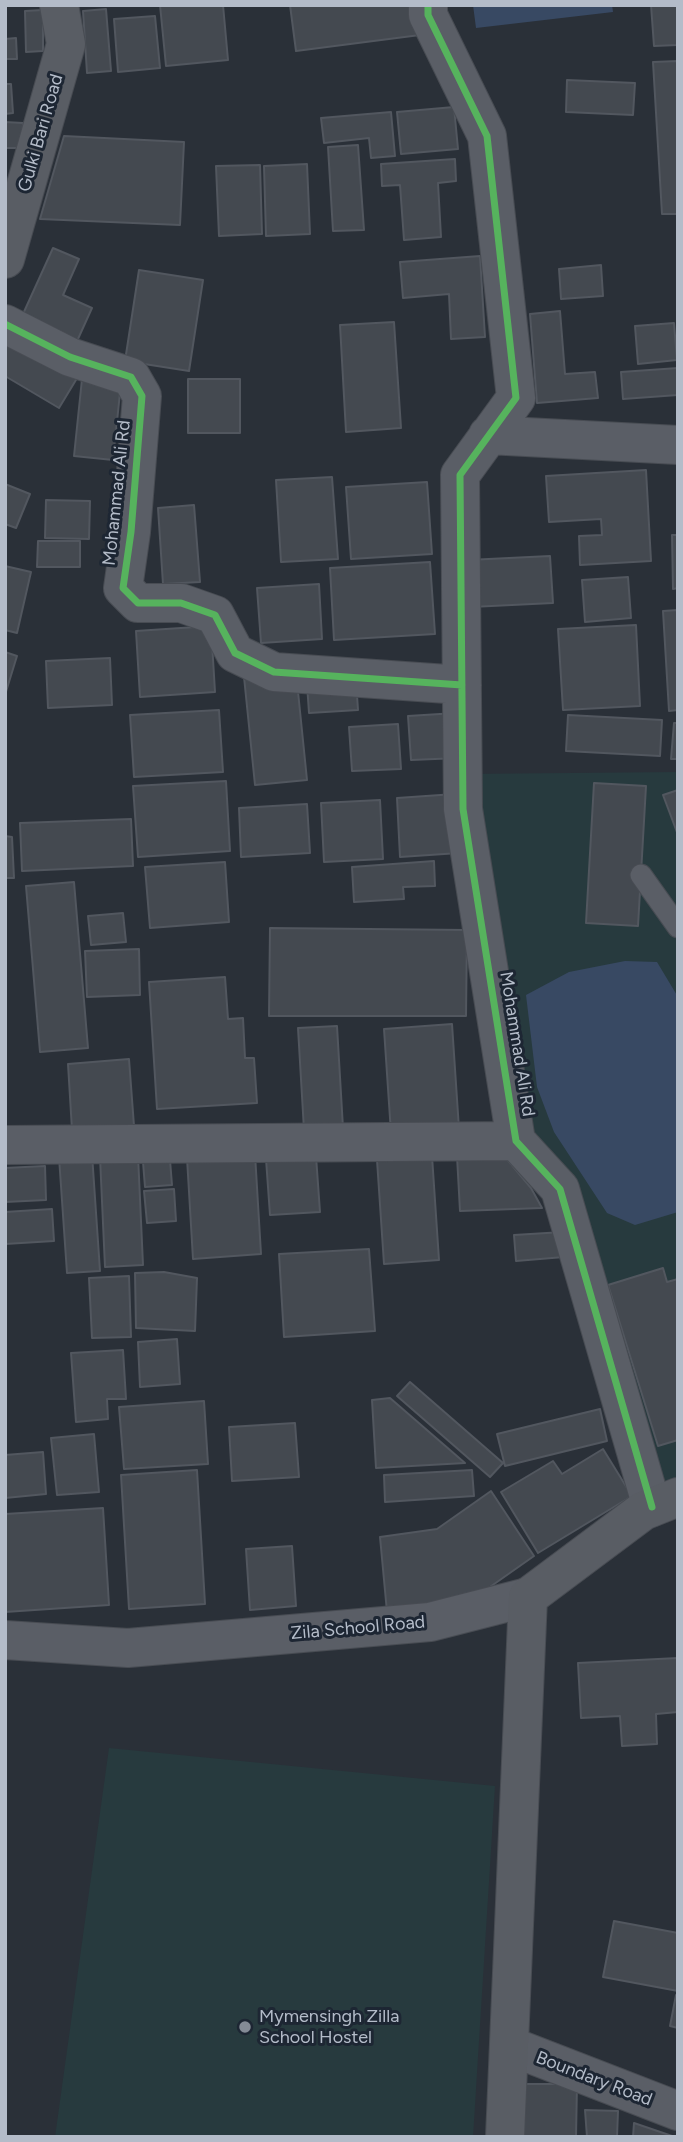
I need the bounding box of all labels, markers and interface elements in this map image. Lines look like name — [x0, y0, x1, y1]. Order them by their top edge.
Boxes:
street label: Gulki Bari Road — [14, 72, 68, 194]
street label: Mohammad Ali Rd — [99, 419, 135, 567]
street label: Mohammad Ali Rd — [495, 970, 539, 1118]
street label: Zila School Road — [290, 1611, 426, 1645]
place label: Mymensingh Zilla School Hostel — [259, 2006, 399, 2048]
marker: Mymensingh Zilla School Hostel — [237, 2019, 253, 2035]
street label: Boundary Road — [533, 2047, 655, 2111]

